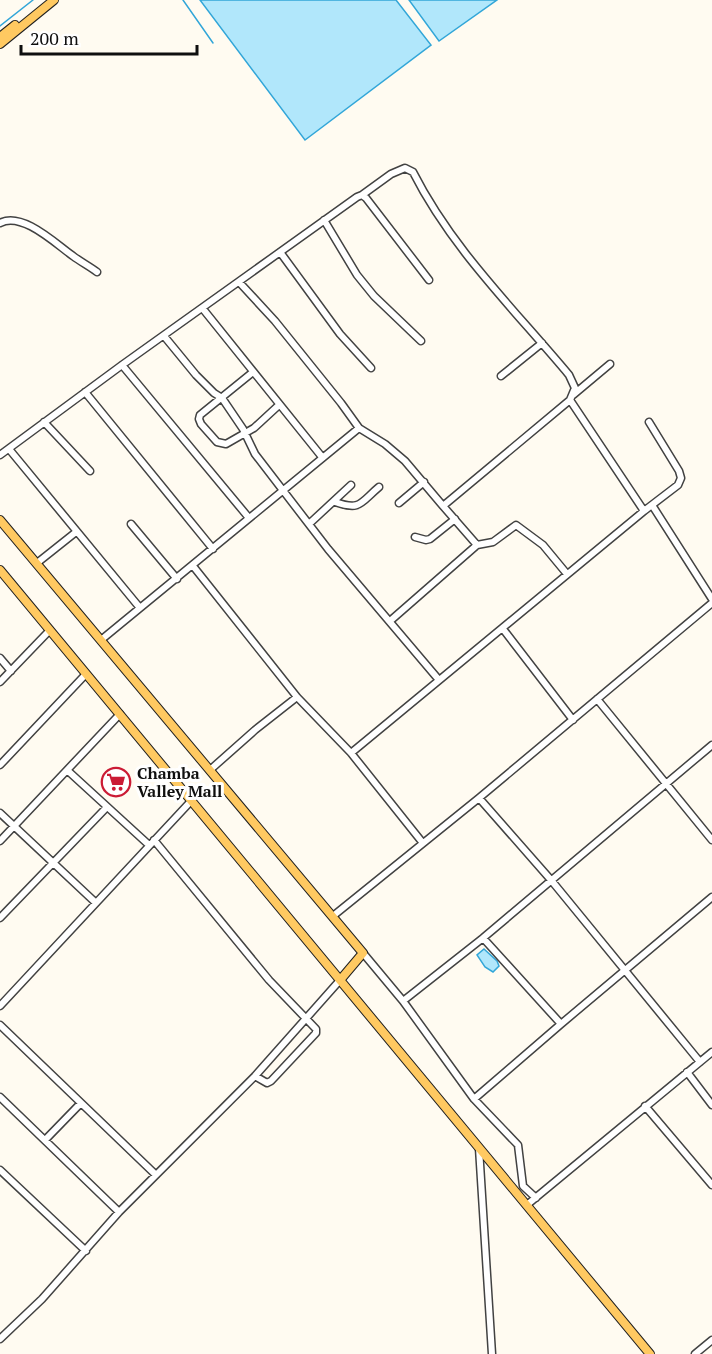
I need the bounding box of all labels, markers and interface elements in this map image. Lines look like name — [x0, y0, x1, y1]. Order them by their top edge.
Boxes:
scale bar — [21, 18, 196, 56]
text: 200 m — [30, 26, 79, 50]
place label: Chamba Valley Mall — [137, 762, 222, 802]
supermarket icon: Chamba Valley Mall — [100, 766, 132, 798]

